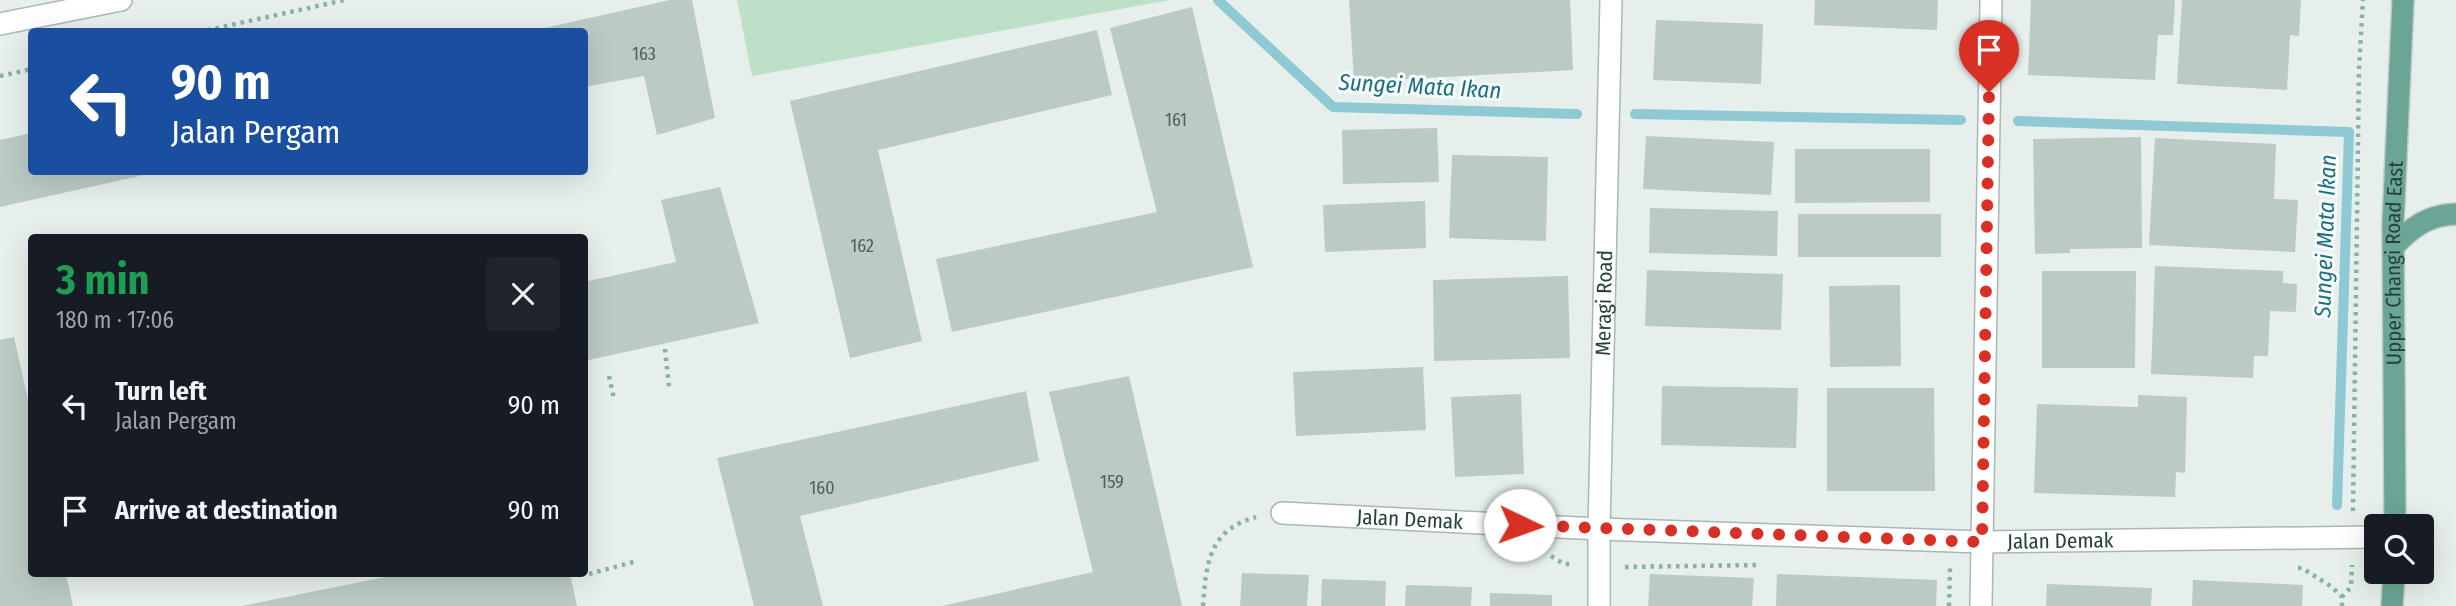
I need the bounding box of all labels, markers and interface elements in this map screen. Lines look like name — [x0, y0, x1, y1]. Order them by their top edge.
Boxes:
pin — [1959, 20, 2019, 92]
icon: arrive — [1970, 31, 2008, 69]
house number: 163 — [632, 43, 656, 65]
text: 90 m — [171, 53, 271, 112]
icon: left — [56, 56, 147, 147]
water label: Sungei Mata Ikan — [1337, 68, 1502, 104]
house number: 161 — [1165, 109, 1187, 131]
text: Jalan Pergam — [171, 113, 340, 151]
water label: Sungei Mata Ikan — [2308, 154, 2342, 319]
street label: Upper Changi Road East — [2380, 160, 2409, 365]
house number: 162 — [850, 235, 874, 257]
street label: Meragi Road — [1590, 250, 1618, 356]
text: 3 min — [56, 255, 150, 305]
button: close — [486, 257, 560, 331]
text: 180 m · 17:06 — [56, 306, 174, 334]
text: Turn left — [115, 376, 207, 407]
icon: left — [56, 387, 94, 425]
text: 90 m — [508, 390, 560, 421]
text: Jalan Pergam — [115, 407, 237, 435]
house number: 159 — [1100, 471, 1124, 493]
house number: 160 — [809, 477, 835, 499]
position arrow — [1483, 488, 1557, 562]
icon: arrive — [56, 492, 94, 530]
text: Arrive at destination — [115, 495, 338, 526]
text: 90 m — [508, 495, 560, 526]
street label: Jalan Demak — [1356, 504, 1464, 535]
map controls — [2364, 514, 2434, 584]
button: search — [2364, 514, 2434, 584]
street label: Jalan Demak — [2007, 527, 2114, 555]

